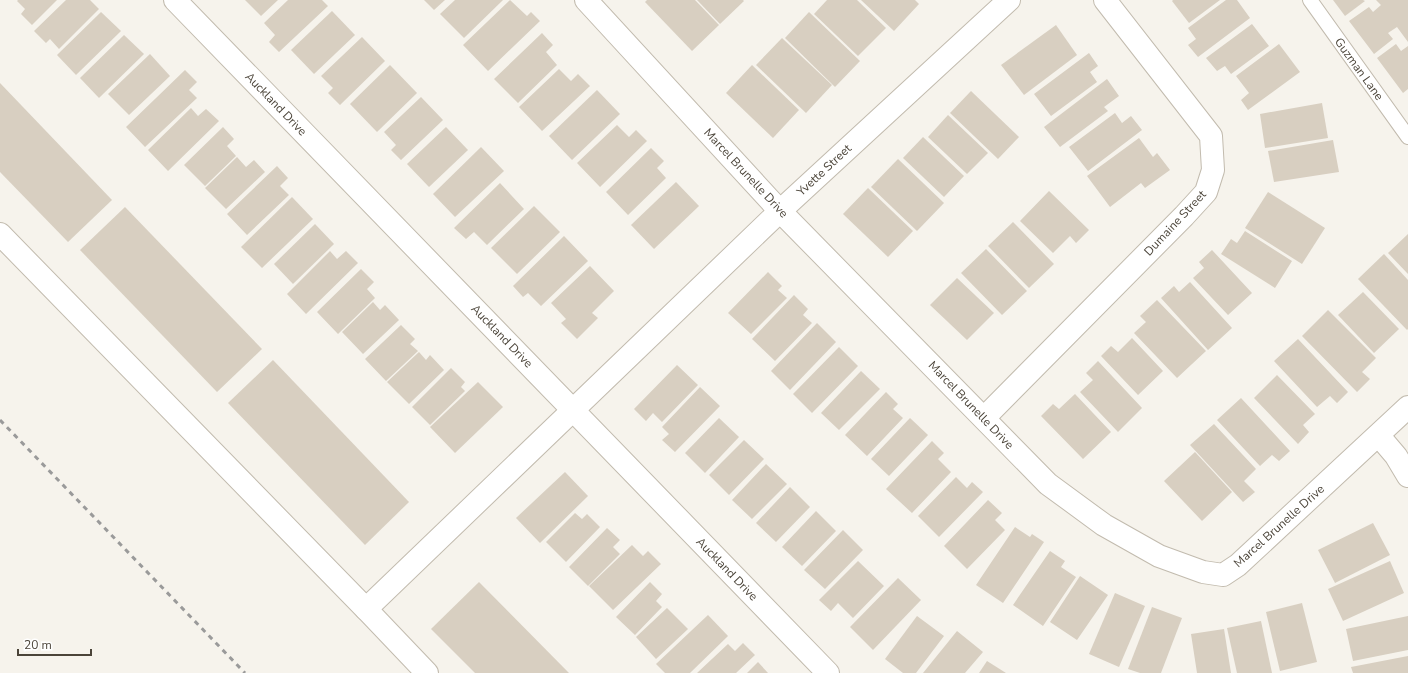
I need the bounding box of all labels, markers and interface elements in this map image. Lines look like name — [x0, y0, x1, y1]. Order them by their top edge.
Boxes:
street label: Guzman Lane — [1331, 35, 1387, 103]
street label: Auckland Drive — [242, 69, 310, 139]
street label: Marcel Brunelle Drive — [700, 125, 792, 221]
street label: Yvette Street — [793, 140, 855, 200]
street label: Dumaine Street — [1140, 186, 1210, 259]
street label: Auckland Drive — [468, 301, 536, 371]
street label: Marcel Brunelle Drive — [925, 358, 1017, 452]
street label: Marcel Brunelle Drive — [1230, 481, 1328, 571]
street label: Auckland Drive — [693, 534, 761, 604]
scale bar — [18, 631, 91, 657]
text: 20 m — [24, 637, 52, 653]

